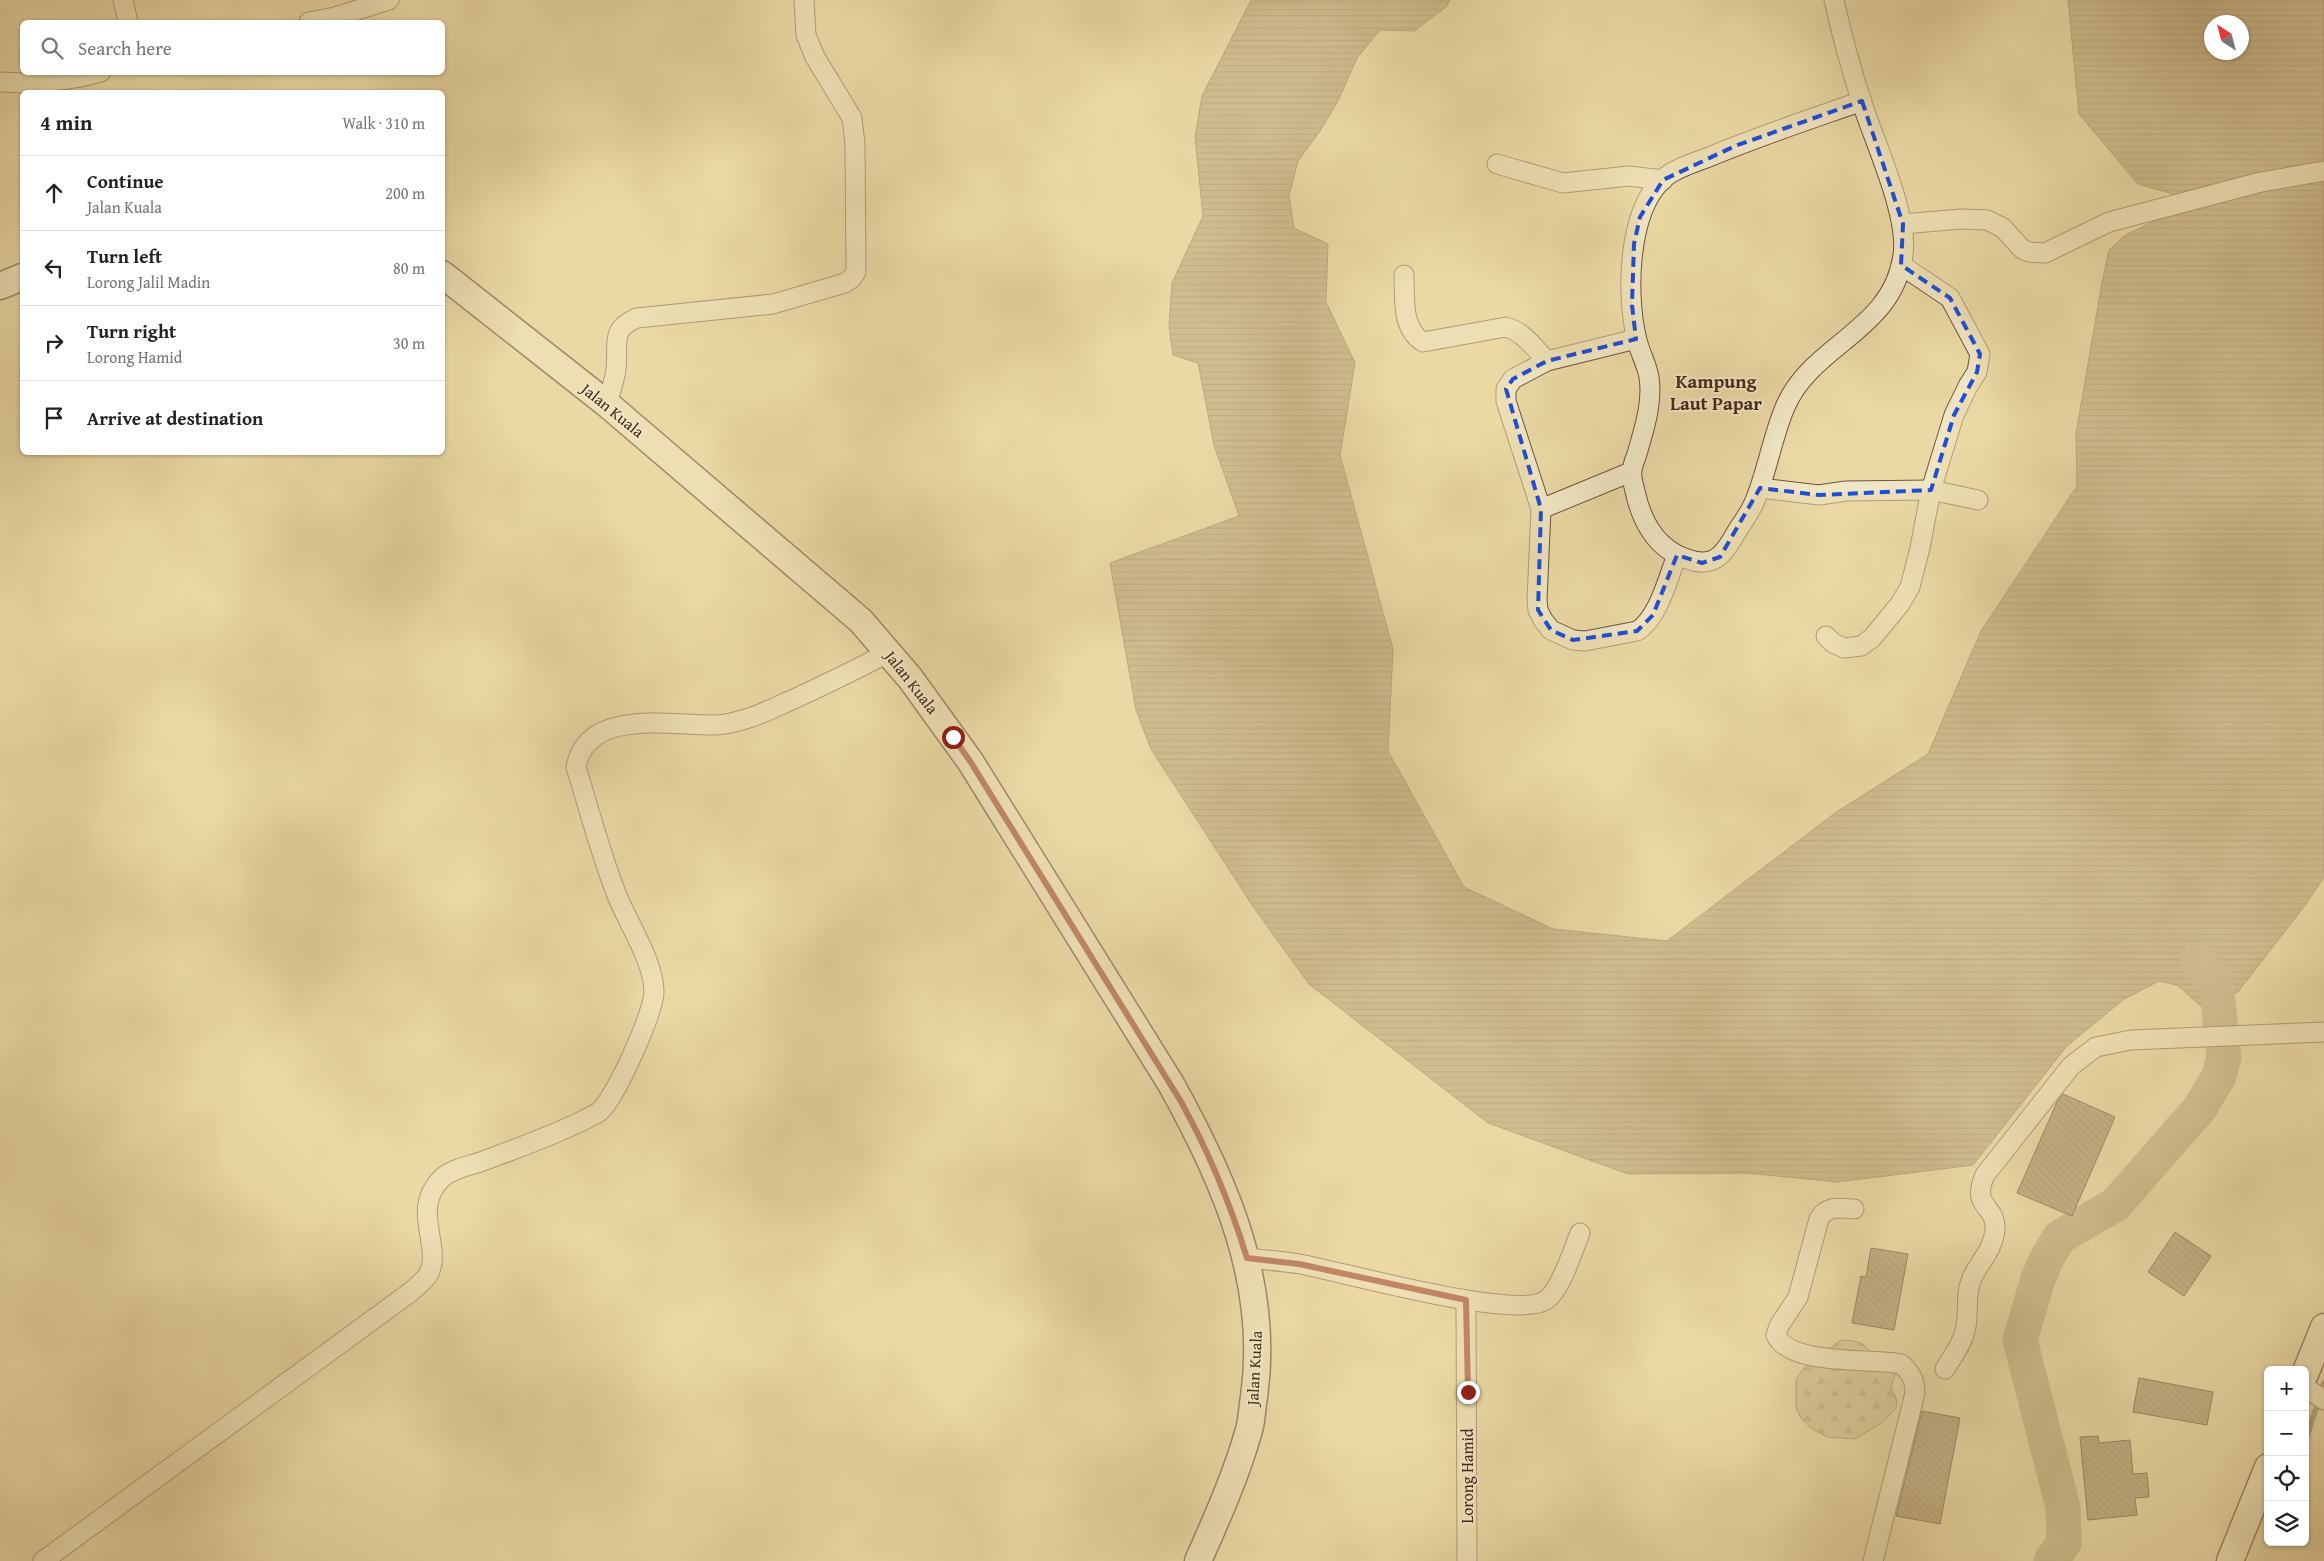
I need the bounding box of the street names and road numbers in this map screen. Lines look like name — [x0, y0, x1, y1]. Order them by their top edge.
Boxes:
street label: Jalan Kuala — [575, 376, 650, 443]
street label: Jalan Kuala — [878, 644, 945, 719]
street label: Jalan Kuala — [1240, 1330, 1268, 1408]
street label: Lorong Hamid — [1455, 1428, 1479, 1524]

